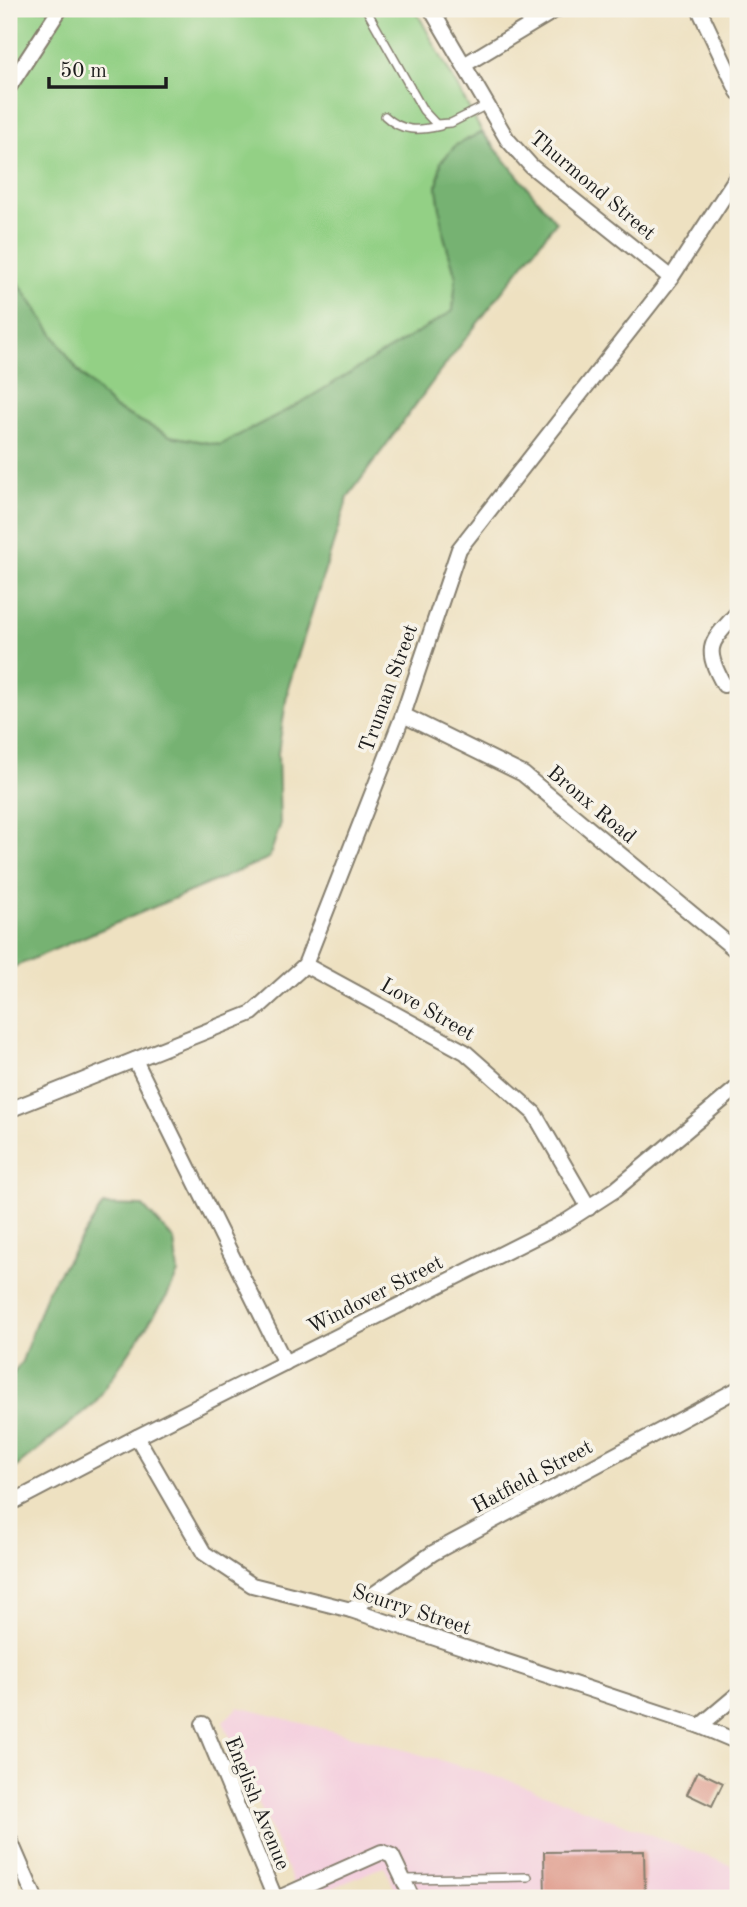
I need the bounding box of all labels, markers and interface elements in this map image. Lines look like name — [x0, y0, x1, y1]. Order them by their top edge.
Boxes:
scale bar — [49, 46, 166, 90]
text: 50 m — [60, 61, 107, 82]
street label: Thurmond Street — [525, 128, 659, 245]
street label: Truman Street — [356, 622, 422, 755]
street label: Bronx Road — [543, 762, 639, 848]
street label: Love Street — [377, 975, 478, 1046]
street label: Windover Street — [305, 1252, 447, 1339]
street label: Hatfield Street — [469, 1437, 596, 1518]
street label: Scurry Street — [350, 1581, 473, 1639]
street label: English Avenue — [220, 1734, 293, 1873]

